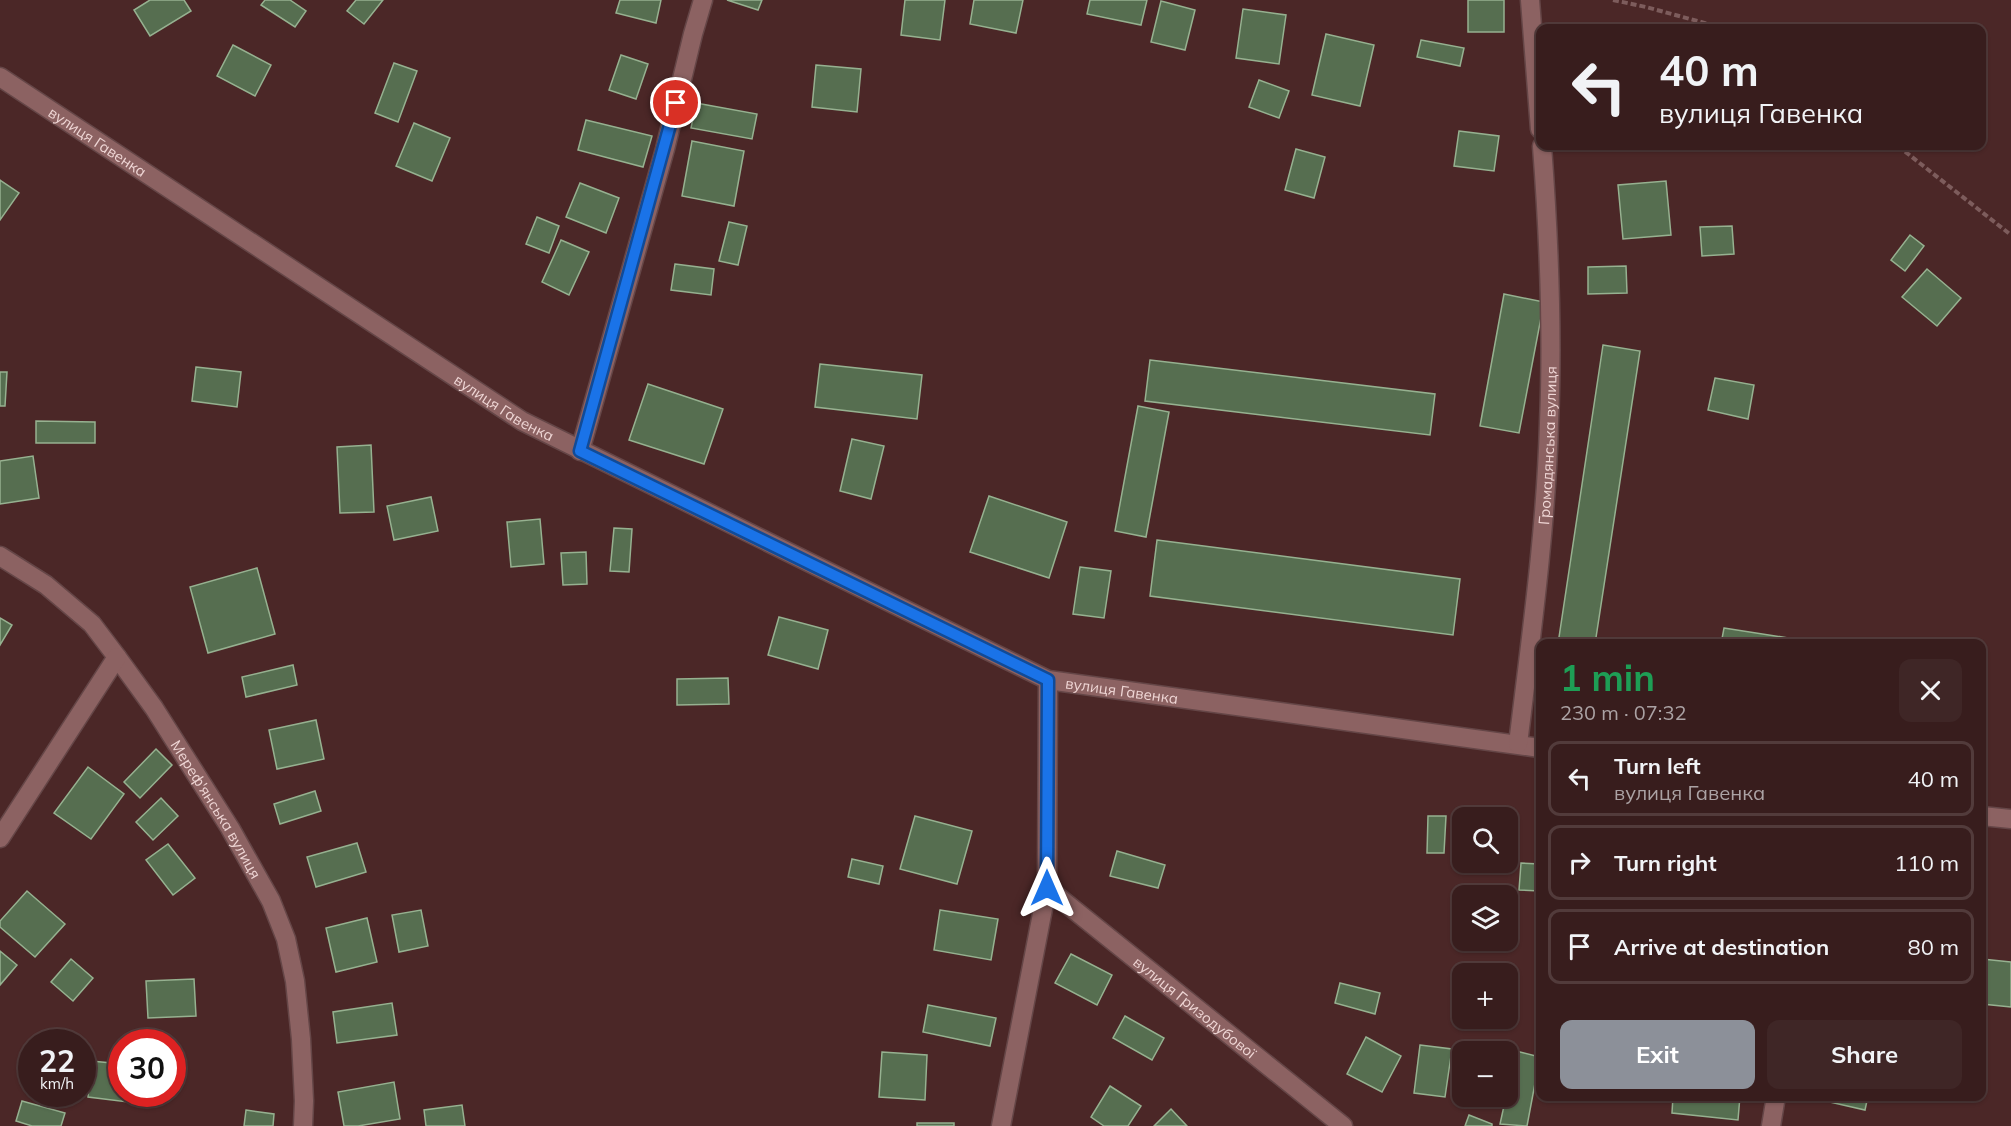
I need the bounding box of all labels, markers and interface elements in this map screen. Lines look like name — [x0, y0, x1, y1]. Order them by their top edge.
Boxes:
text: 40 m — [1659, 44, 1759, 97]
icon: left — [1560, 48, 1638, 126]
pin — [650, 77, 701, 128]
icon: arrive — [659, 86, 692, 119]
text: вулиця Гавенка — [1659, 96, 1863, 130]
street label: вулиця Гавенка — [45, 102, 150, 181]
street label: Громадянська вулиця — [1534, 366, 1560, 526]
street label: вулиця Гавенка — [451, 370, 557, 445]
text: 1 min — [1560, 655, 1655, 700]
button: close — [1899, 659, 1962, 722]
street label: вулиця Гавенка — [1064, 673, 1179, 707]
text: 230 m · 07:32 — [1560, 700, 1686, 725]
street label: Мереф'янська вулиця — [167, 736, 266, 882]
text: Turn left — [1614, 752, 1701, 780]
icon: left — [1563, 762, 1596, 795]
text: 40 m — [1908, 765, 1959, 793]
text: вулиця Гавенка — [1614, 780, 1765, 805]
map controls — [1452, 807, 1518, 1107]
button: search — [1452, 807, 1518, 873]
icon: right — [1563, 846, 1596, 879]
text: Turn right — [1614, 849, 1717, 877]
text: 110 m — [1894, 849, 1959, 877]
position arrow — [1015, 856, 1079, 920]
button: layers — [1452, 885, 1518, 951]
icon: arrive — [1563, 930, 1596, 963]
text: Arrive at destination — [1614, 933, 1829, 961]
text: 80 m — [1908, 933, 1959, 961]
street label: вулиця Гризодубової — [1130, 952, 1261, 1062]
button: + — [1452, 963, 1518, 1029]
button: Exit — [1560, 1020, 1755, 1089]
button: Share — [1767, 1020, 1962, 1089]
speed limit sign: 30 — [108, 1029, 186, 1107]
button: − — [1452, 1041, 1518, 1107]
text: 22 — [39, 1042, 75, 1080]
text: km/h — [40, 1074, 74, 1093]

